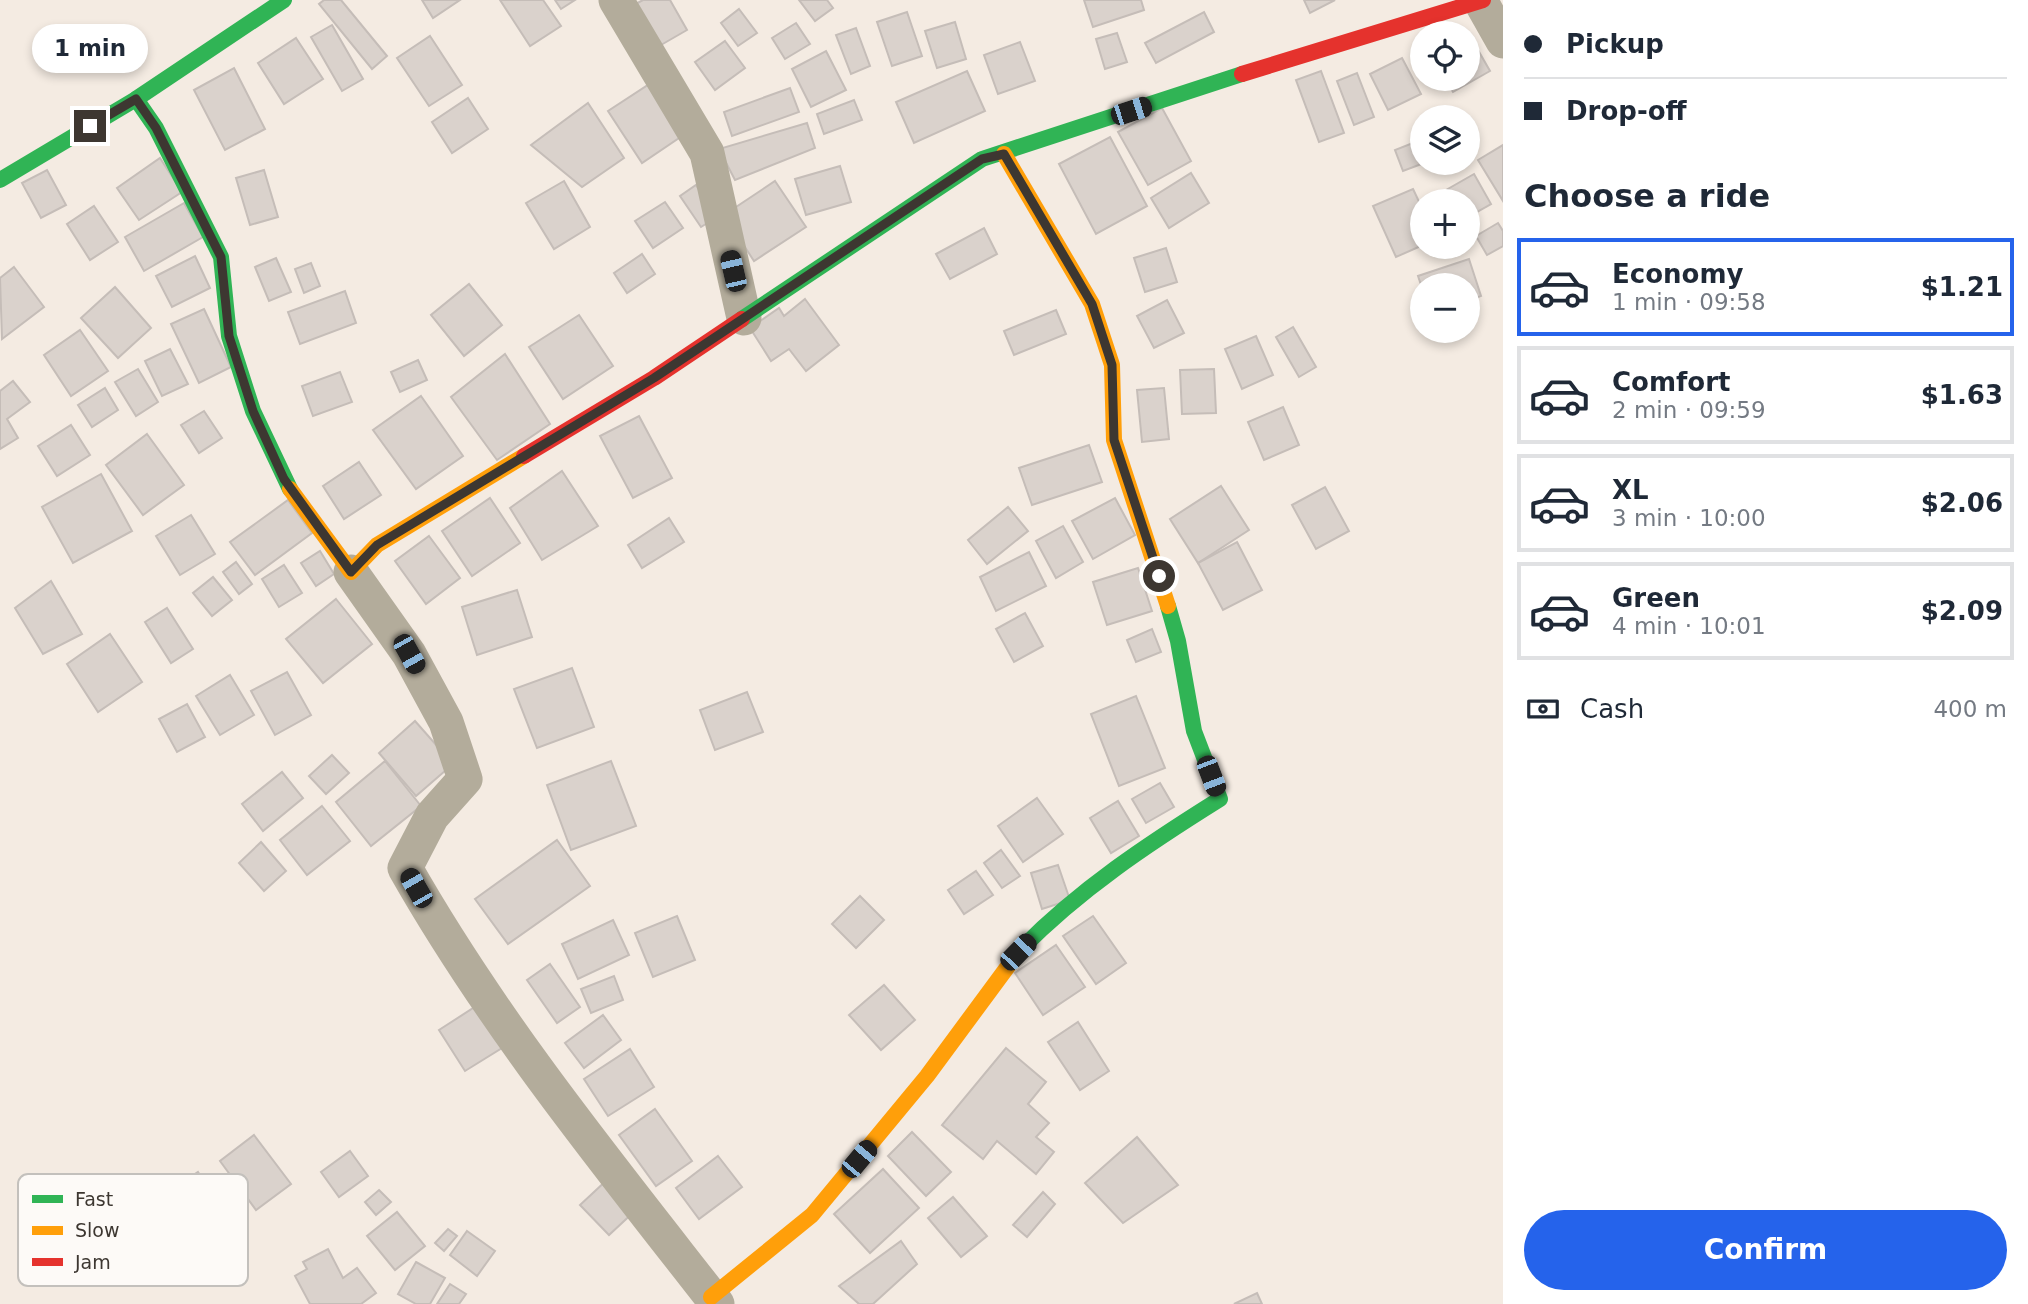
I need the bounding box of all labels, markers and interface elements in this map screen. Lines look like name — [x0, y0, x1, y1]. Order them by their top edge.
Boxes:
map controls — [1410, 21, 1480, 343]
button: locate — [1410, 21, 1480, 91]
callout: 1 min — [32, 24, 148, 74]
text: Pickup — [1566, 29, 1664, 59]
text: 1 min — [54, 35, 126, 61]
car — [1108, 95, 1155, 127]
text: Drop-off — [1566, 96, 1687, 126]
button: layers — [1410, 105, 1480, 175]
route end — [74, 110, 106, 142]
text: Choose a ride — [1524, 177, 1770, 215]
button: + — [1410, 189, 1480, 259]
car — [719, 248, 748, 294]
icon: car — [1528, 256, 1591, 319]
text: Economy — [1612, 259, 1743, 289]
text: $1.21 — [1921, 272, 2003, 302]
button: − — [1410, 273, 1480, 343]
text: 1 min · 09:58 — [1612, 289, 1766, 315]
icon: car — [1528, 364, 1591, 427]
text: Comfort — [1612, 367, 1730, 397]
text: $1.63 — [1921, 380, 2003, 410]
text: 2 min · 09:59 — [1612, 397, 1766, 423]
icon: car — [1528, 472, 1591, 535]
text: XL — [1612, 475, 1649, 505]
text: $2.06 — [1921, 488, 2003, 518]
text: 3 min · 10:00 — [1612, 505, 1766, 531]
route start — [1143, 560, 1175, 592]
icon: car — [1528, 580, 1591, 643]
text: Green — [1612, 583, 1700, 613]
text: $2.09 — [1921, 596, 2003, 626]
text: 4 min · 10:01 — [1612, 613, 1766, 639]
car — [390, 631, 429, 677]
icon: cash — [1524, 690, 1562, 728]
text: Cash — [1580, 694, 1644, 724]
text: 400 m — [1933, 696, 2007, 722]
car — [1194, 753, 1229, 799]
car — [397, 865, 436, 911]
car — [996, 930, 1041, 974]
car — [838, 1136, 881, 1182]
legend — [18, 1174, 248, 1286]
text: Fast — [75, 1188, 113, 1210]
button: Confirm — [1524, 1210, 2007, 1290]
text: Slow — [75, 1219, 120, 1241]
text: Jam — [74, 1251, 111, 1273]

